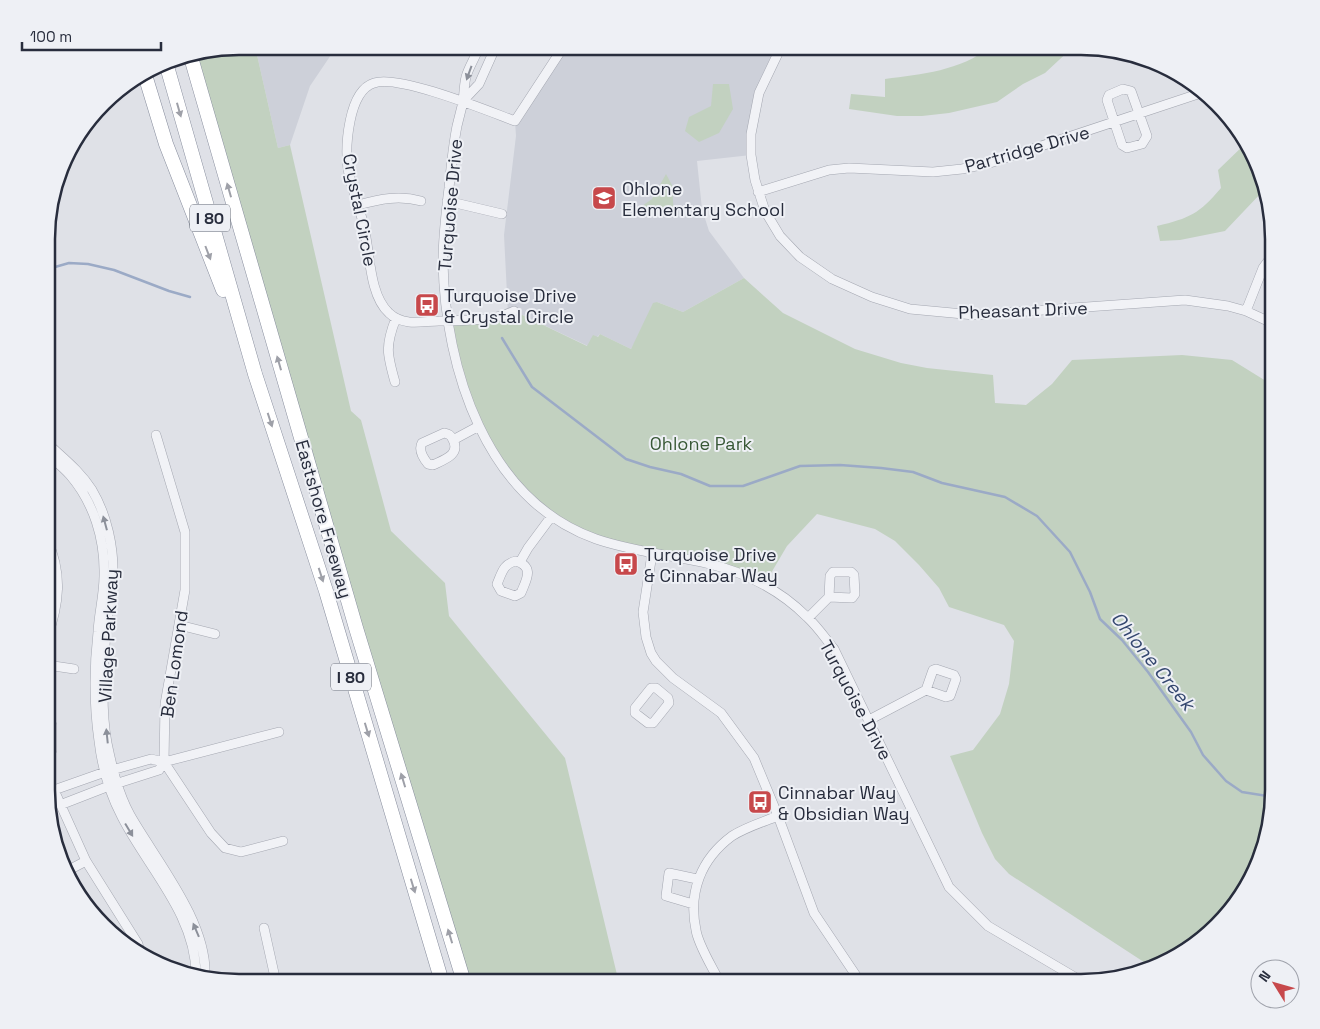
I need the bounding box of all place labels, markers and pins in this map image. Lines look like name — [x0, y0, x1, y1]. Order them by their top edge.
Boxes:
place label: Ohlone Elementary School — [622, 177, 785, 221]
school or university icon: Ohlone Elementary School — [591, 185, 617, 211]
place label: Turquoise Drive & Crystal Circle — [444, 284, 577, 328]
bus stop icon: Turquoise Drive & Crystal Circle — [414, 292, 440, 318]
place label: Turquoise Drive & Cinnabar Way — [644, 543, 778, 587]
bus stop icon: Turquoise Drive & Cinnabar Way — [613, 551, 639, 577]
place label: Cinnabar Way & Obsidian Way — [778, 781, 910, 825]
bus stop icon: Cinnabar Way & Obsidian Way — [747, 789, 773, 815]

